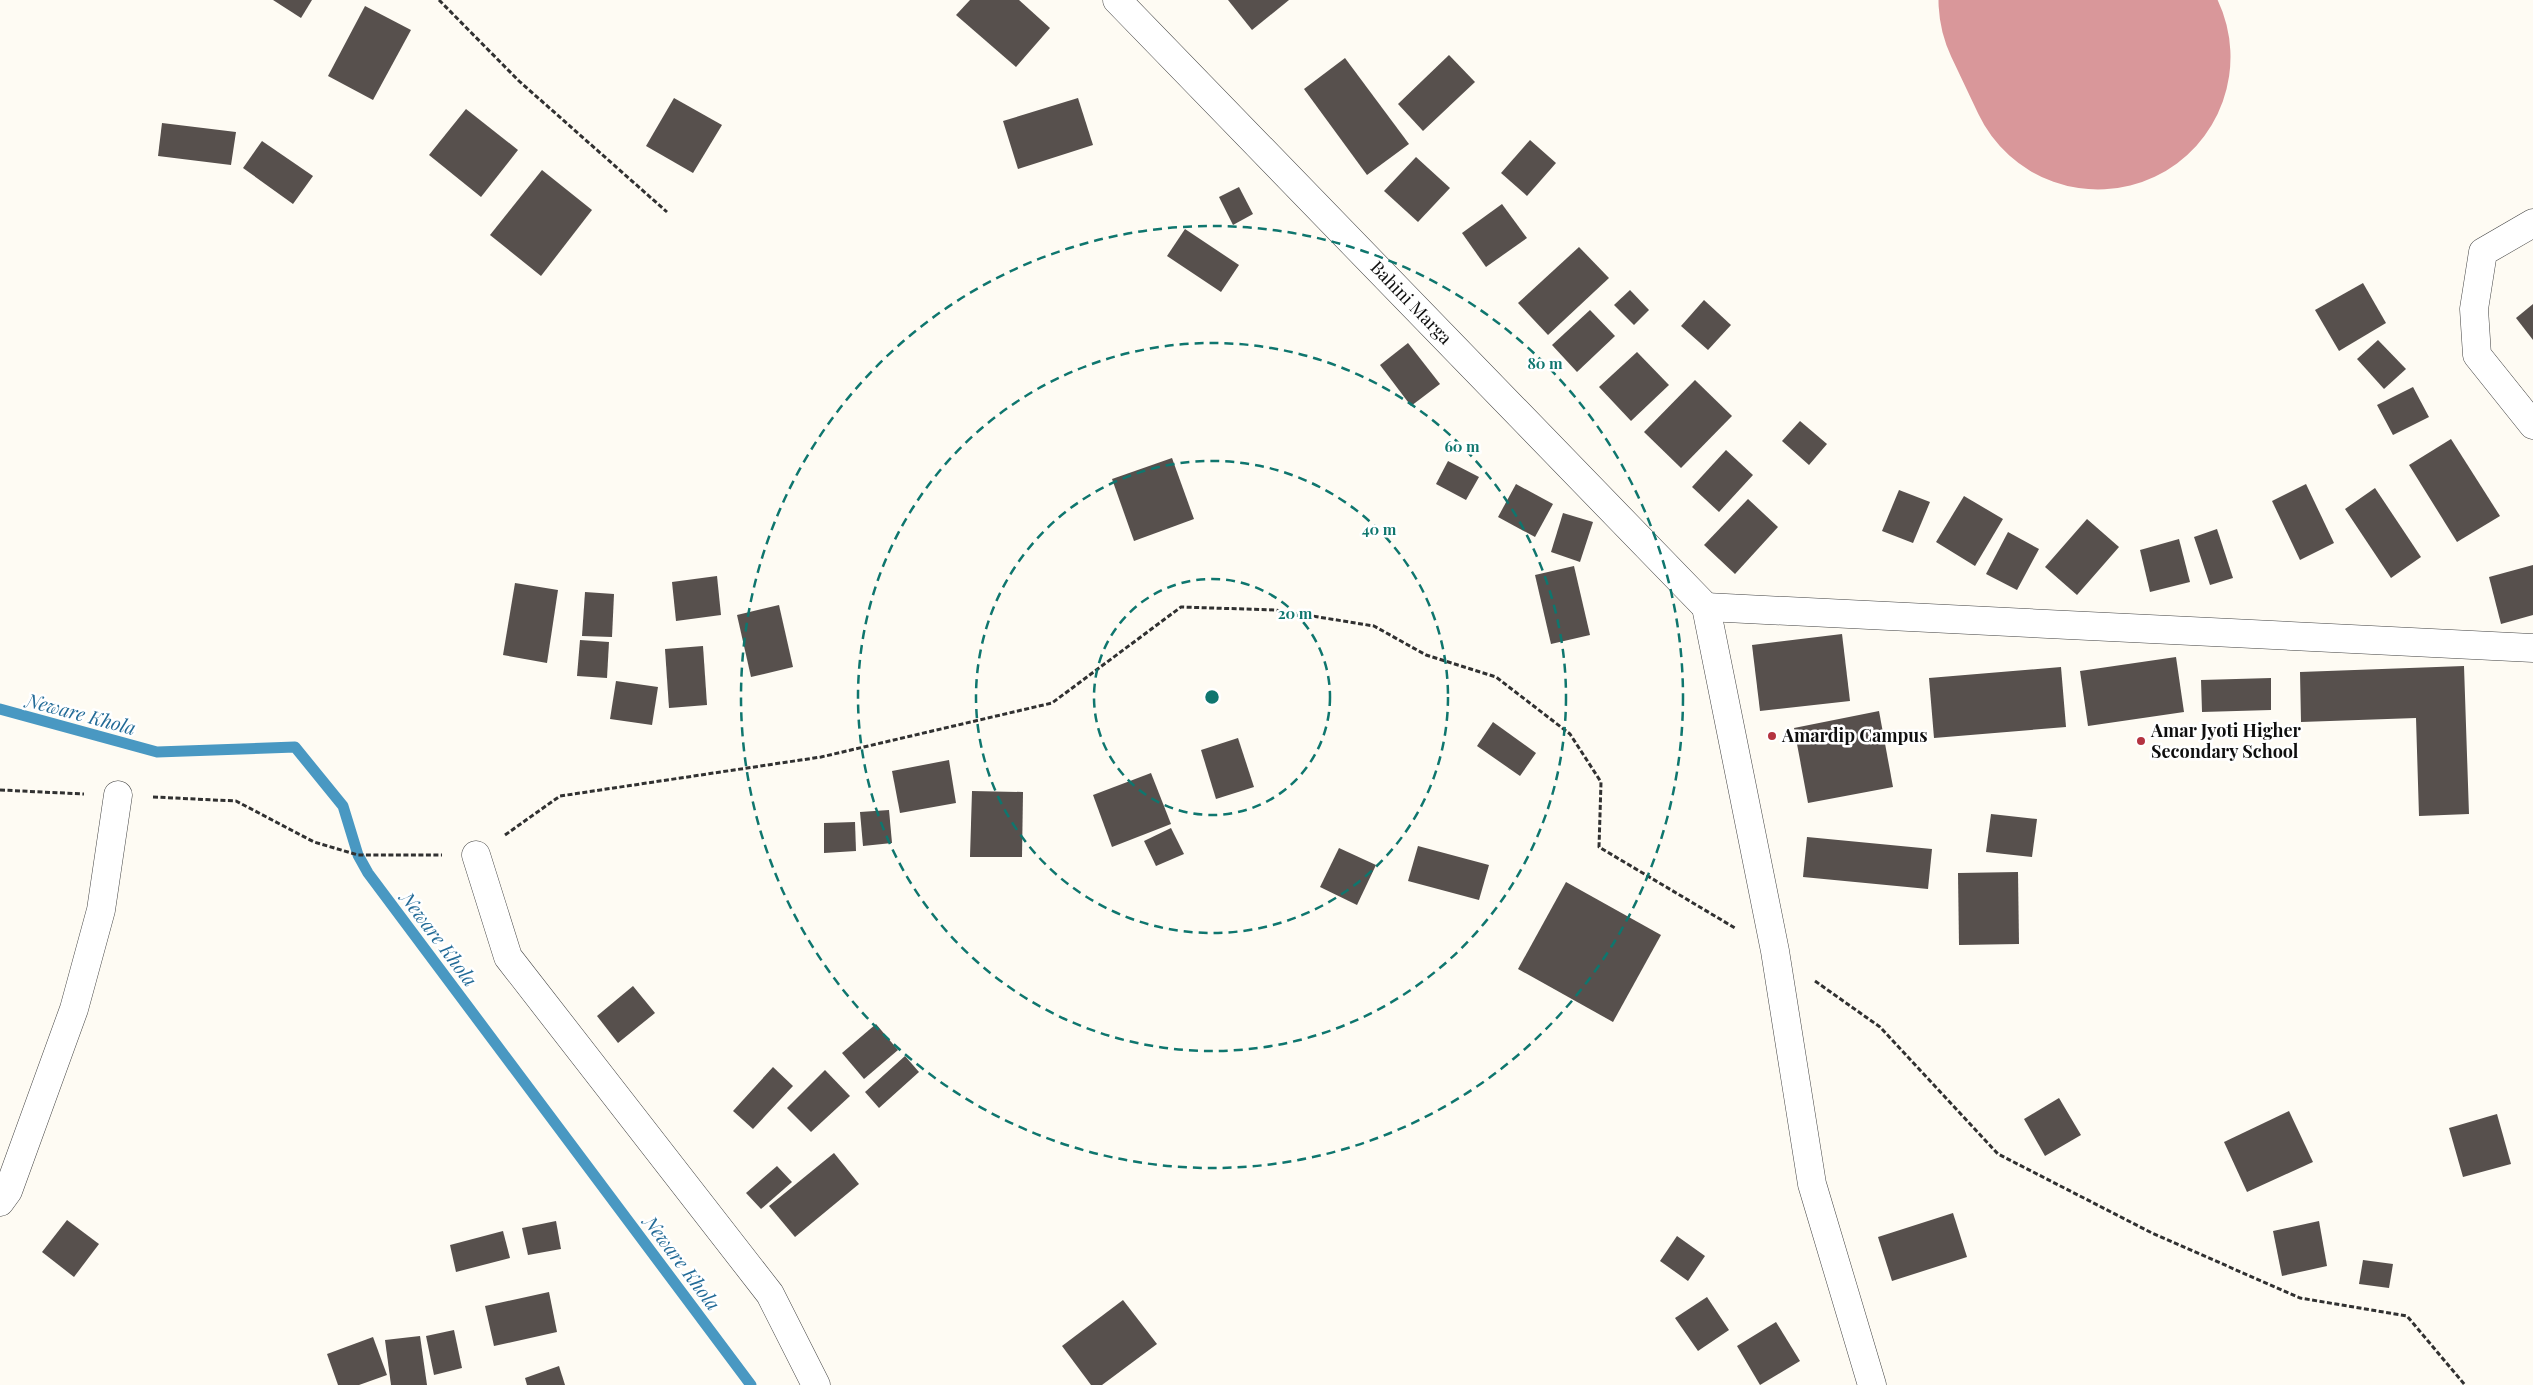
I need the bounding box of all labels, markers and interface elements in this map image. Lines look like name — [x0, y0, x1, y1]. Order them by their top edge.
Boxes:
street label: Bahini Marga — [1366, 255, 1458, 349]
text: 80 m — [1527, 353, 1563, 373]
text: 60 m — [1444, 436, 1480, 456]
text: 40 m — [1362, 519, 1397, 539]
text: 20 m — [1278, 603, 1313, 623]
water label: Neware Khola — [22, 685, 139, 740]
centre of rings — [1203, 688, 1221, 706]
place label: Amar Jyoti Higher Secondary School — [2150, 718, 2302, 763]
place label: Amardip Campus — [1781, 723, 1928, 747]
marker: Amardip Campus — [1766, 730, 1778, 742]
marker: Amar Jyoti Higher Secondary School — [2135, 735, 2147, 747]
water label: Neware Khola — [394, 884, 484, 991]
water label: Neware Khola — [637, 1208, 727, 1315]

